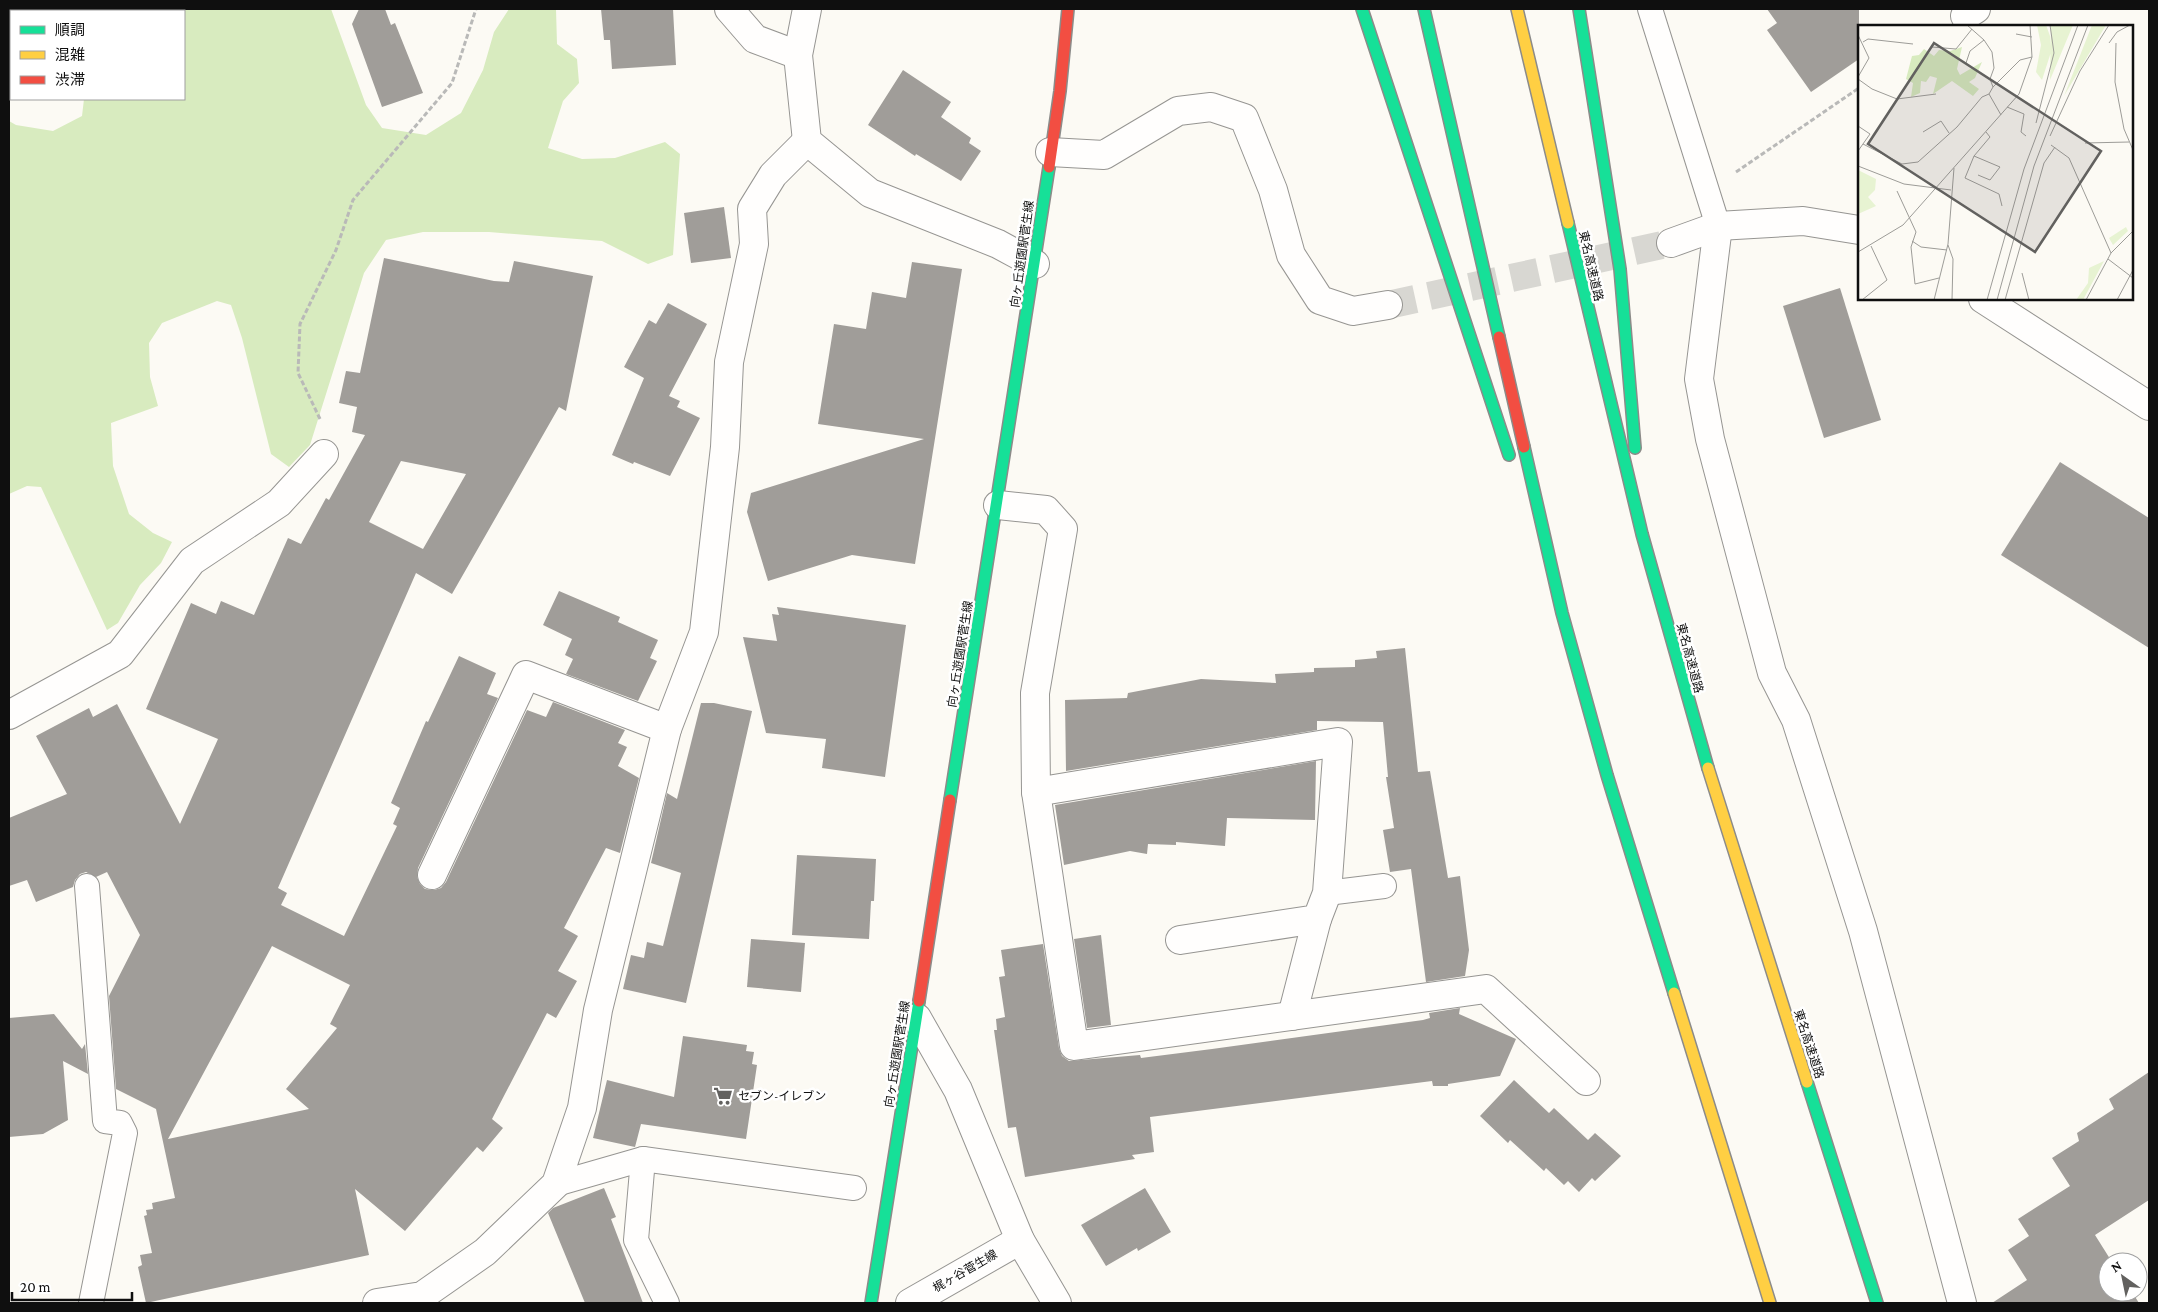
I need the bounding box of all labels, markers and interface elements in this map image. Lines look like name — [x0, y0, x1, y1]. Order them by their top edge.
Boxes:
legend — [10, 10, 185, 100]
text: 順調 — [55, 22, 85, 38]
inset map — [1858, 25, 2133, 300]
text: 混雑 — [55, 47, 85, 63]
text: 渋滞 — [55, 72, 85, 88]
street label: 向ヶ丘遊園駅菅生線 — [1008, 200, 1036, 308]
street label: 東名高速道路 — [1576, 229, 1606, 303]
street label: 向ヶ丘遊園駅菅生線 — [945, 600, 975, 708]
street label: 東名高速道路 — [1674, 621, 1706, 695]
street label: 向ヶ丘遊園駅菅生線 — [882, 1000, 912, 1108]
street label: 東名高速道路 — [1791, 1008, 1827, 1080]
supermarket icon: セブン-イレブン — [712, 1085, 734, 1107]
place label: セブン-イレブン — [738, 1089, 826, 1103]
street label: 梶ヶ谷菅生線 — [930, 1247, 1000, 1295]
north arrow — [2098, 1252, 2148, 1302]
text: N — [2108, 1257, 2125, 1275]
scale bar — [12, 1270, 132, 1302]
text: 20 m — [20, 1279, 51, 1295]

